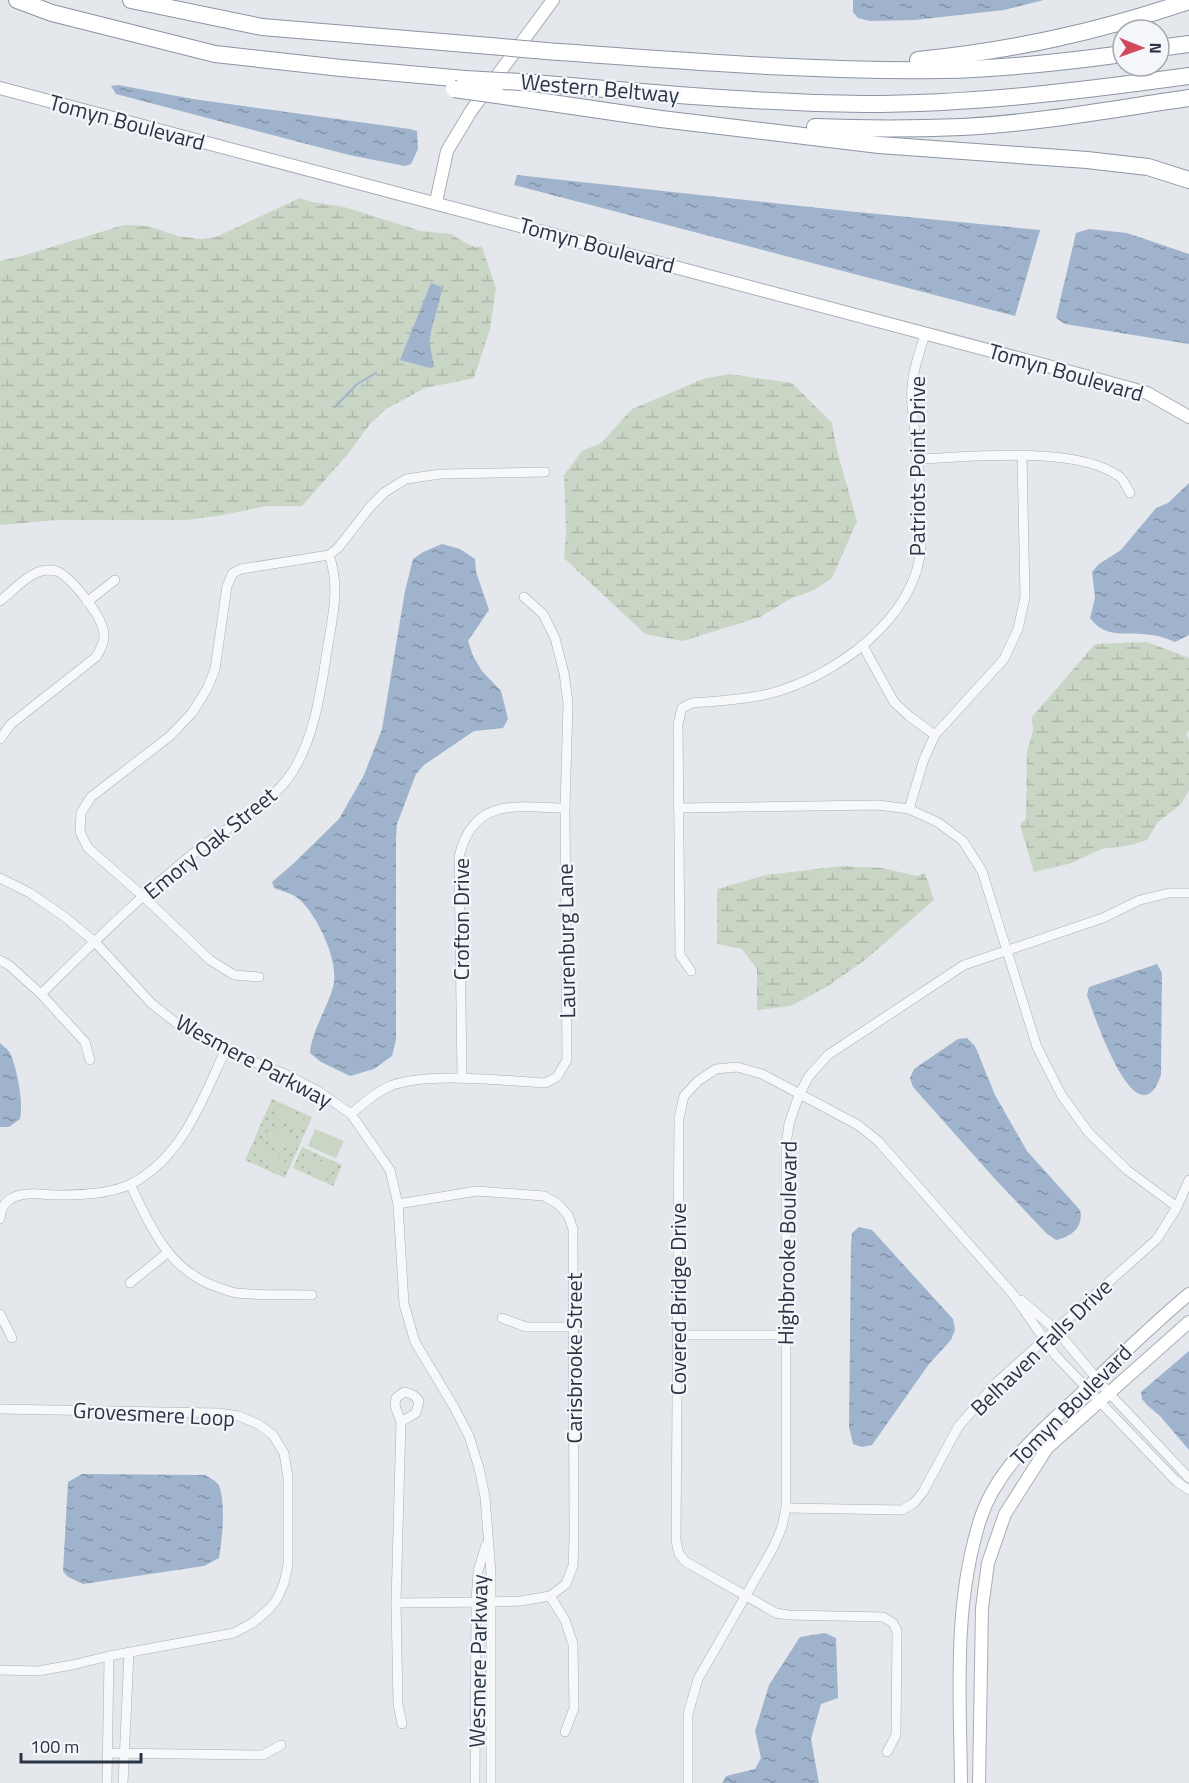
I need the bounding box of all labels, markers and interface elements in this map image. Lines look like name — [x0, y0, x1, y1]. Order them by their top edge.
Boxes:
north arrow — [1111, 18, 1171, 78]
text: N — [1144, 43, 1168, 54]
street label: Western Beltway — [519, 64, 681, 112]
street label: Tomyn Boulevard — [45, 85, 209, 159]
street label: Tomyn Boulevard — [515, 208, 679, 282]
street label: Tomyn Boulevard — [984, 334, 1148, 410]
street label: Patriots Point Drive — [900, 376, 934, 556]
street label: Emory Oak Street — [136, 778, 284, 907]
street label: Crofton Drive — [444, 858, 478, 980]
street label: Laurenburg Lane — [548, 863, 584, 1019]
street label: Wesmere Parkway — [169, 1005, 339, 1117]
street label: Highbrooke Boulevard — [768, 1140, 806, 1346]
street label: Covered Bridge Drive — [661, 1203, 695, 1395]
street label: Belhaven Falls Drive — [962, 1270, 1120, 1424]
street label: Carisbrooke Street — [557, 1272, 591, 1443]
street label: Tomyn Boulevard — [1002, 1336, 1140, 1474]
street label: Grovesmere Loop — [72, 1393, 236, 1435]
street label: Wesmere Parkway — [459, 1574, 497, 1748]
scale bar — [21, 1726, 141, 1764]
text: 100 m — [30, 1733, 79, 1760]

